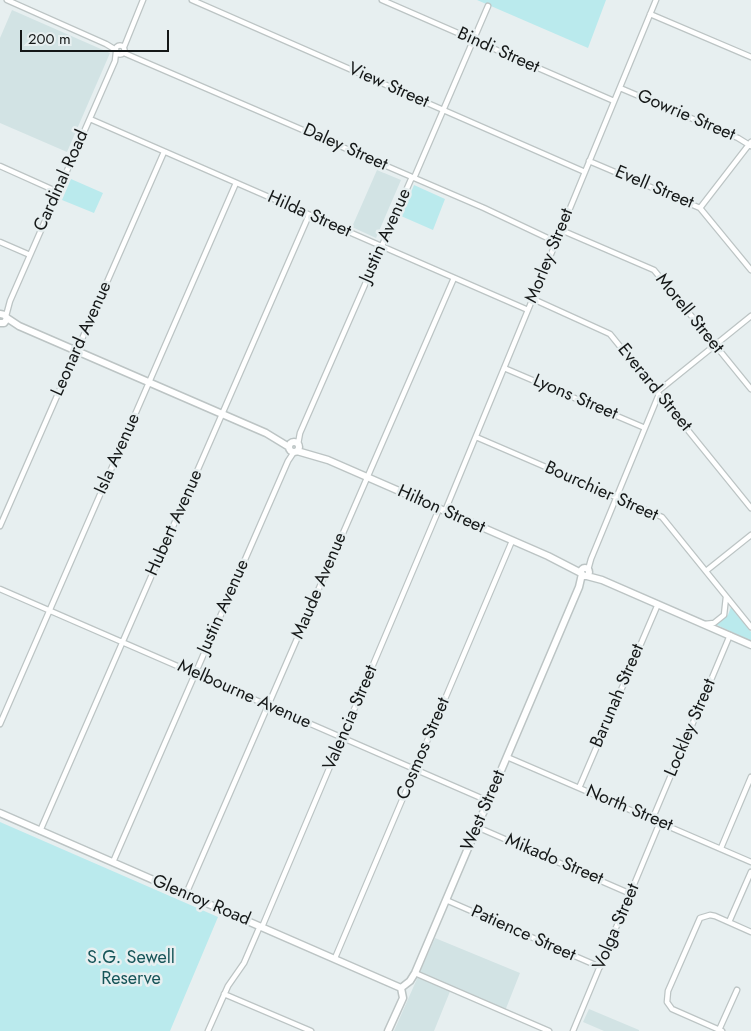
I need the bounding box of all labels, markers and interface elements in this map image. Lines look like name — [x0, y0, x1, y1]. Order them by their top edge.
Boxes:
scale bar — [22, 20, 171, 52]
street label: Bindi Street — [454, 23, 542, 79]
text: 200 m — [28, 28, 71, 50]
street label: View Street — [344, 59, 432, 113]
street label: Gowrie Street — [634, 86, 738, 146]
street label: Daley Street — [299, 120, 391, 176]
street label: Cardinal Road — [30, 127, 94, 235]
street label: Evell Street — [611, 162, 697, 214]
street label: Justin Avenue — [356, 185, 416, 287]
street label: Hilda Street — [264, 187, 354, 243]
street label: Morley Street — [521, 206, 579, 306]
street label: Morell Street — [650, 270, 728, 358]
street label: Leonard Avenue — [47, 278, 117, 400]
street label: Everard Street — [612, 340, 696, 436]
street label: Lyons Street — [529, 371, 621, 425]
street label: Isla Avenue — [91, 410, 145, 498]
street label: Bourchier Street — [541, 457, 661, 527]
street label: Hubert Avenue — [142, 467, 208, 579]
street label: Hilton Street — [394, 481, 488, 539]
street label: Maude Avenue — [288, 529, 352, 643]
street label: Justin Avenue — [194, 556, 254, 658]
street label: Barunah Street — [587, 641, 649, 751]
street label: Melbourne Avenue — [174, 656, 314, 734]
street label: Valencia Street — [319, 662, 383, 774]
street label: Lockley Street — [661, 676, 721, 780]
street label: Cosmos Street — [393, 695, 455, 803]
street label: West Street — [457, 767, 511, 855]
street label: North Street — [582, 781, 676, 837]
street label: Mikado Street — [502, 830, 606, 890]
street label: Glenroy Road — [149, 871, 253, 931]
street label: Volga Street — [589, 881, 645, 973]
street label: Patience Street — [467, 901, 579, 967]
park label: S.G. Sewell Reserve — [87, 948, 175, 991]

